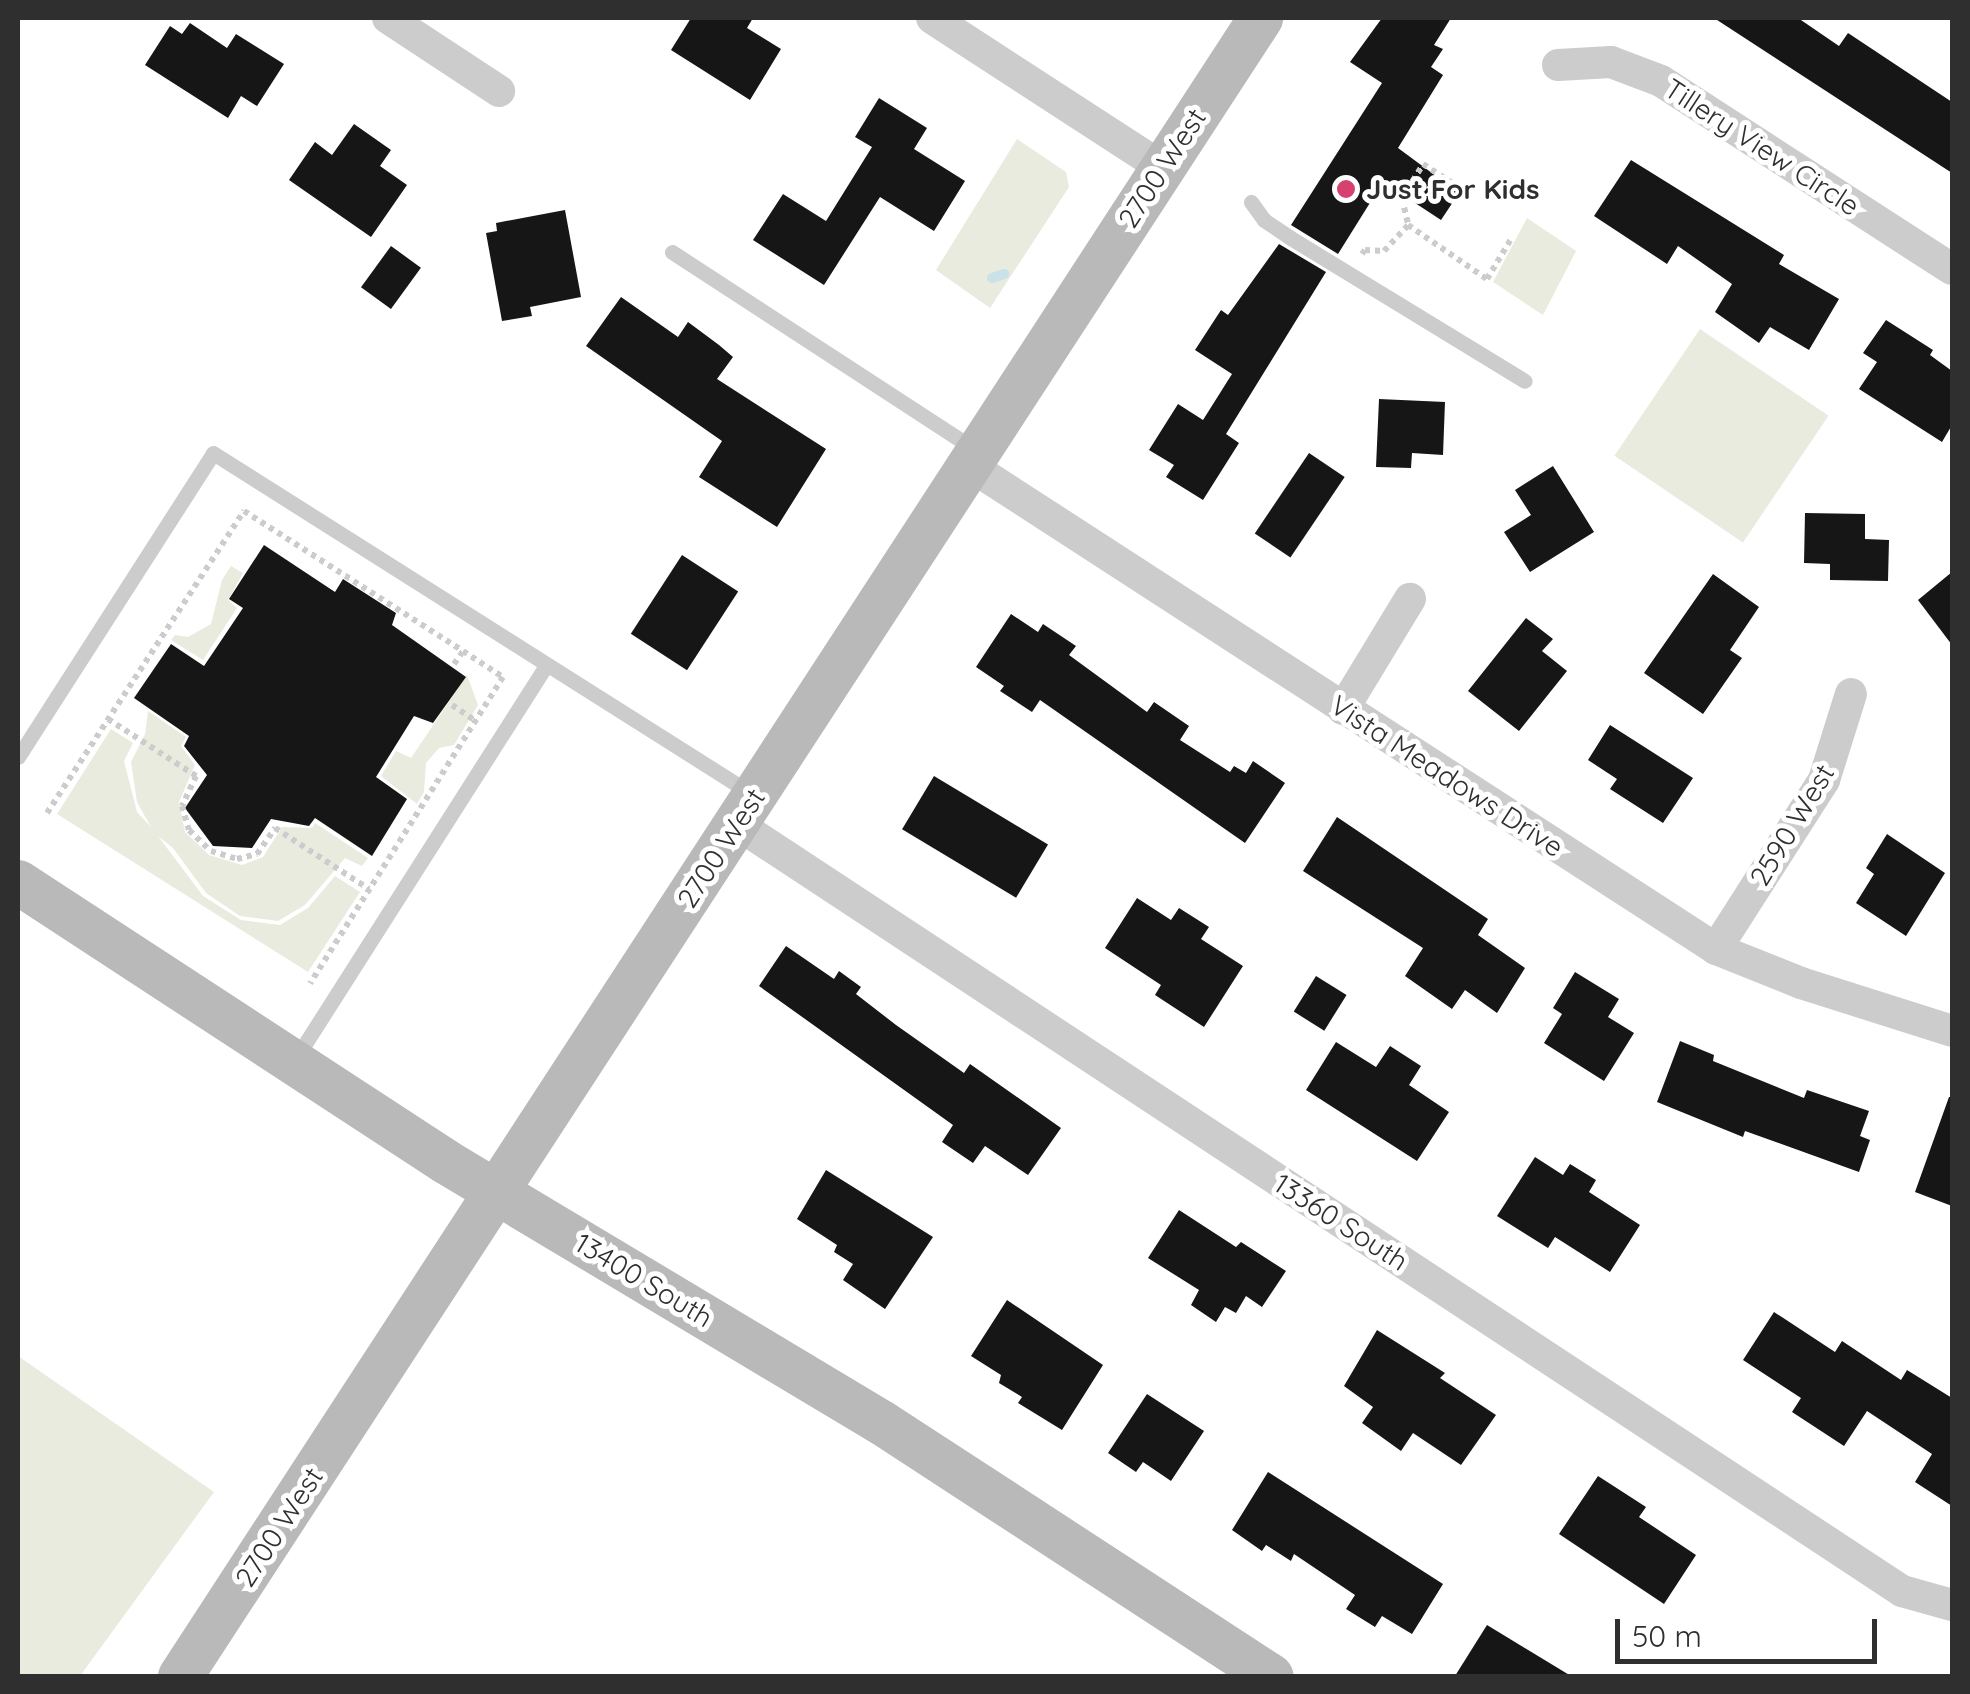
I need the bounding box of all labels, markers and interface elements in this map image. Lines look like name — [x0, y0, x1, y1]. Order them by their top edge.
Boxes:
street label: Tillery View Circle — [1658, 71, 1866, 223]
street label: 2700 West — [1111, 102, 1213, 234]
place label: Just For Kids — [1366, 172, 1539, 206]
marker: Just For Kids — [1335, 178, 1357, 200]
street label: Vista Meadows Drive — [1324, 688, 1570, 864]
street label: 2590 West — [1743, 758, 1841, 892]
street label: 2700 West — [670, 782, 772, 914]
street label: 13360 South — [1268, 1166, 1414, 1278]
street label: 13400 South — [569, 1226, 719, 1334]
street label: 2700 West — [228, 1461, 330, 1593]
scale bar — [1620, 1599, 1882, 1661]
text: 50 m — [1632, 1617, 1702, 1655]

